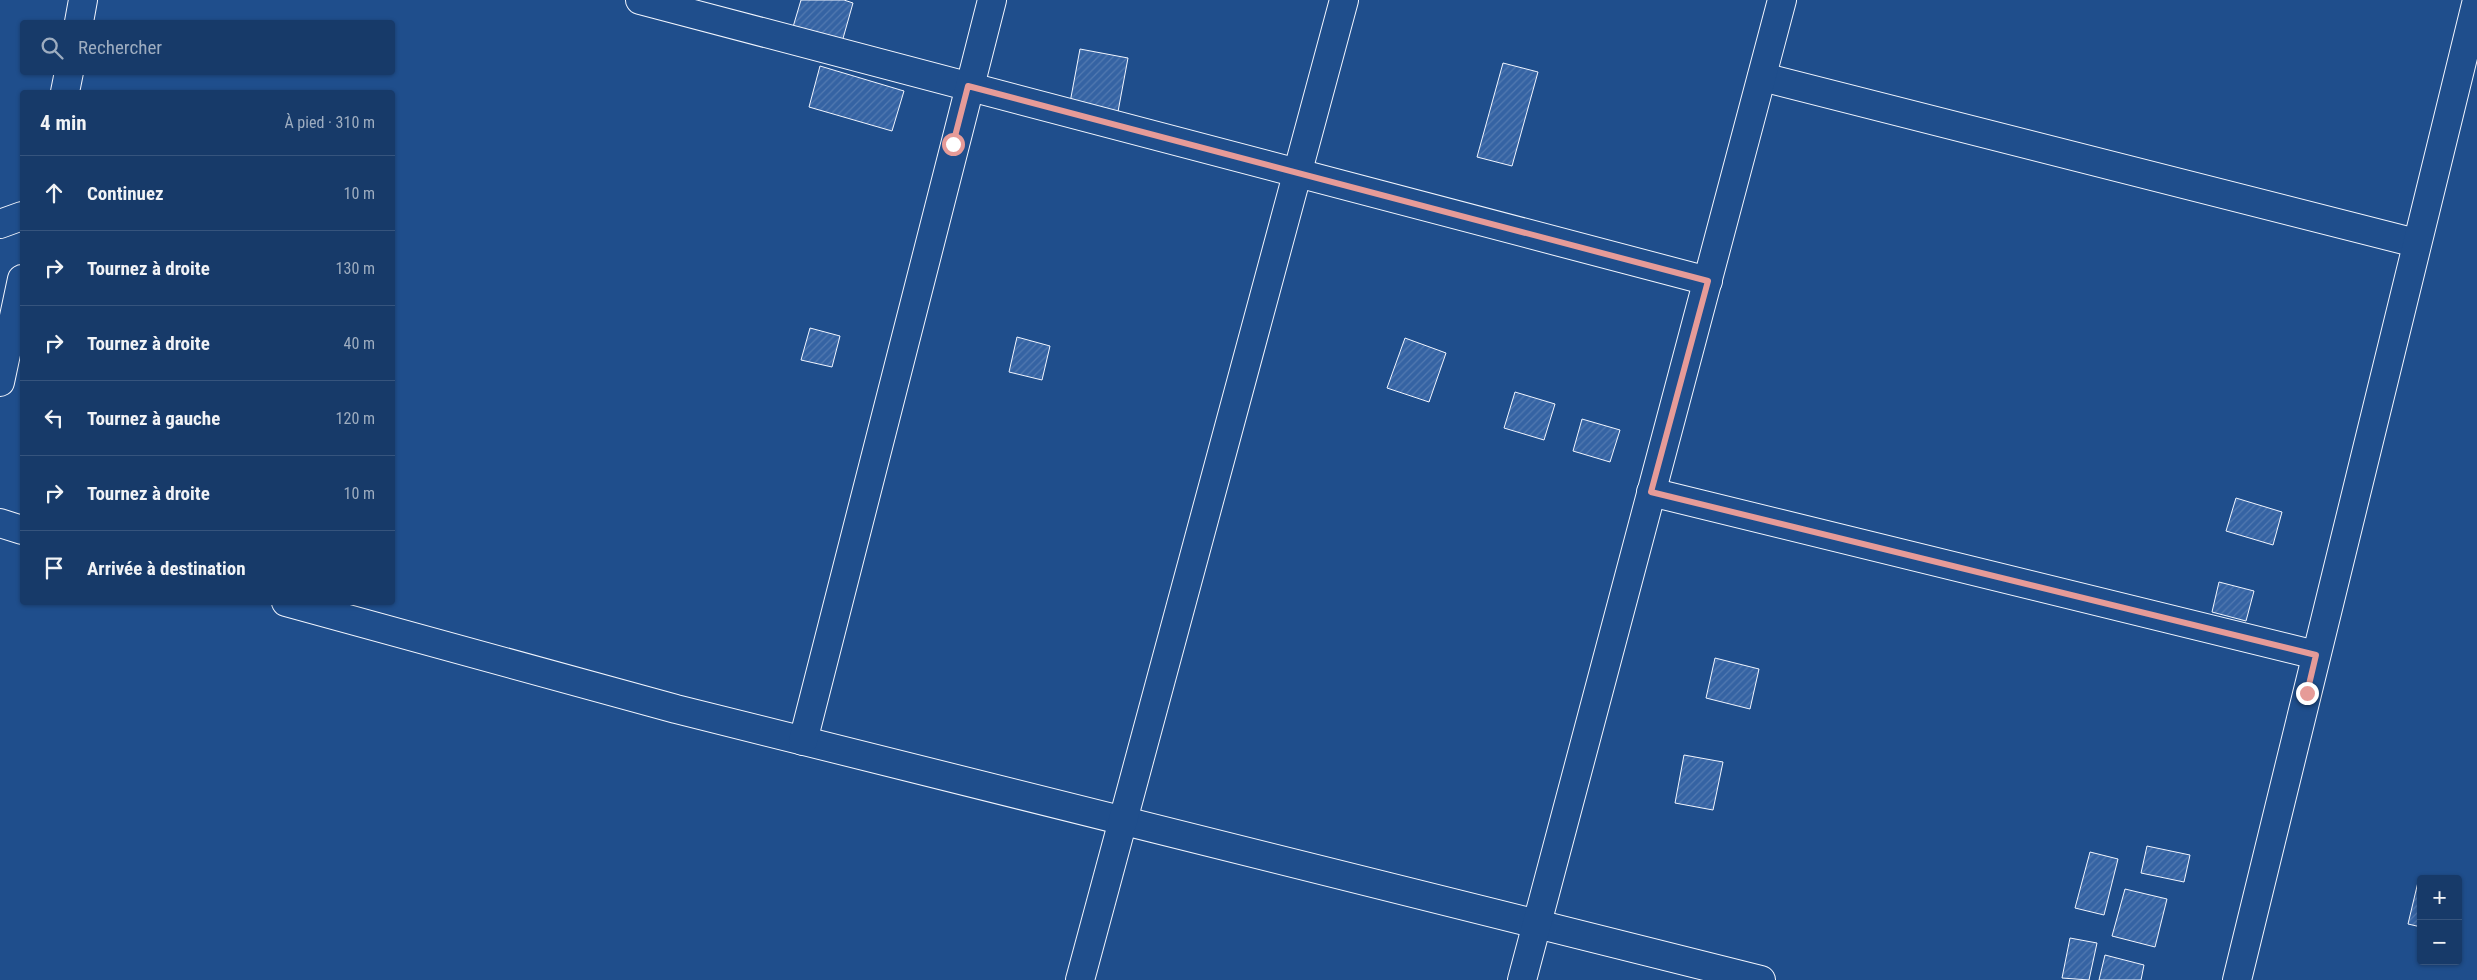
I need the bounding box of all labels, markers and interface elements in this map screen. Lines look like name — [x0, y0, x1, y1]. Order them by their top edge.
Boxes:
search box — [20, 20, 395, 75]
icon: search — [38, 34, 66, 62]
text: Rechercher — [78, 36, 162, 59]
text: 4 min — [40, 111, 87, 135]
text: À pied · 310 m — [284, 113, 375, 132]
route start — [942, 133, 965, 156]
icon: ahead — [40, 179, 68, 207]
text: Continuez — [87, 182, 164, 205]
text: 10 m — [343, 184, 375, 203]
icon: right — [40, 254, 68, 282]
text: Tournez à droite — [87, 257, 210, 280]
text: 130 m — [336, 259, 375, 278]
icon: right — [40, 329, 68, 357]
text: Tournez à droite — [87, 332, 210, 355]
text: 40 m — [343, 334, 375, 353]
icon: left — [40, 404, 68, 432]
text: Tournez à gauche — [87, 407, 220, 430]
text: 120 m — [336, 409, 375, 428]
icon: right — [40, 479, 68, 507]
text: Tournez à droite — [87, 482, 210, 505]
text: 10 m — [343, 484, 375, 503]
icon: arrive — [40, 554, 68, 582]
text: Arrivée à destination — [87, 557, 246, 580]
route end — [2296, 682, 2319, 705]
map controls — [2417, 875, 2462, 965]
button: + — [2417, 875, 2462, 920]
button: − — [2417, 920, 2462, 965]

